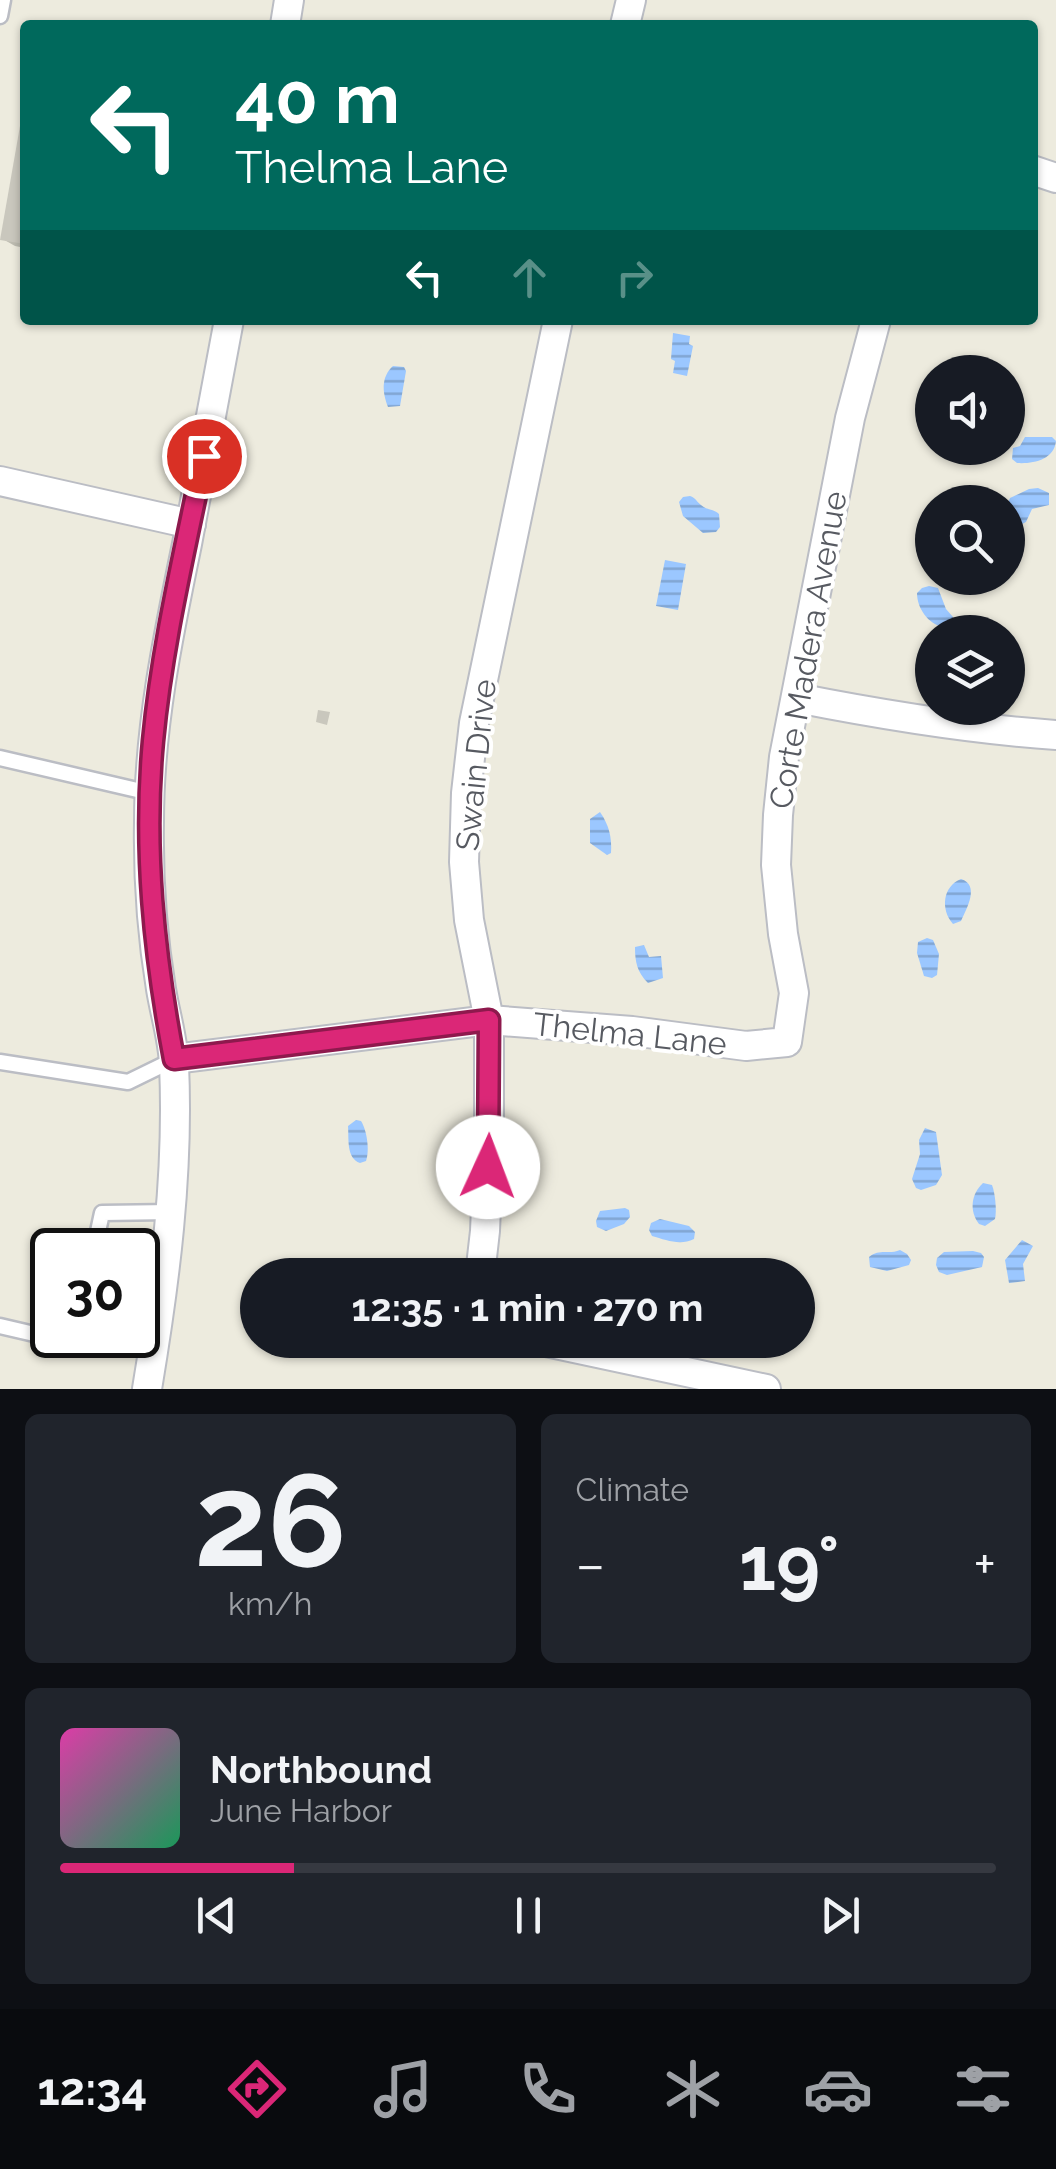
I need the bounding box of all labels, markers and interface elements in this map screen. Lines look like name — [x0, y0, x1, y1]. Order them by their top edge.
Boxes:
text: 40 m — [235, 57, 400, 139]
icon: left — [70, 60, 200, 190]
text: Thelma Lane — [235, 141, 508, 194]
icon: left — [397, 250, 452, 305]
icon: ahead — [502, 250, 557, 305]
icon: right — [607, 250, 662, 305]
map controls — [915, 355, 1025, 725]
button: sound — [915, 355, 1025, 465]
pin — [162, 414, 247, 499]
icon: arrive — [177, 429, 232, 484]
button: search — [915, 485, 1025, 595]
street label: Corte Madera Avenue — [761, 488, 854, 812]
button: layers — [915, 615, 1025, 725]
street label: Swain Drive — [448, 677, 503, 852]
street label: Thelma Lane — [532, 1005, 729, 1062]
position arrow — [436, 1115, 540, 1219]
speed limit sign: 30 — [30, 1228, 160, 1358]
text: 12:35 · 1 min · 270 m — [352, 1285, 703, 1330]
text: 26 — [194, 1444, 346, 1596]
text: Climate — [576, 1471, 689, 1508]
text: 19° — [739, 1519, 839, 1608]
text: − — [576, 1532, 605, 1597]
text: + — [973, 1532, 996, 1597]
text: km/h — [228, 1585, 312, 1622]
text: Northbound — [210, 1747, 432, 1792]
text: June Harbor — [210, 1792, 392, 1829]
icon: previous — [189, 1888, 244, 1943]
icon: pause — [501, 1888, 556, 1943]
icon: next — [813, 1888, 868, 1943]
icon: directions — [222, 2054, 292, 2124]
icon: music — [368, 2054, 438, 2124]
icon: phone — [513, 2054, 583, 2124]
icon: climate — [658, 2054, 728, 2124]
icon: car — [803, 2054, 873, 2124]
icon: filters — [948, 2054, 1018, 2124]
text: 12:34 — [38, 2063, 147, 2116]

